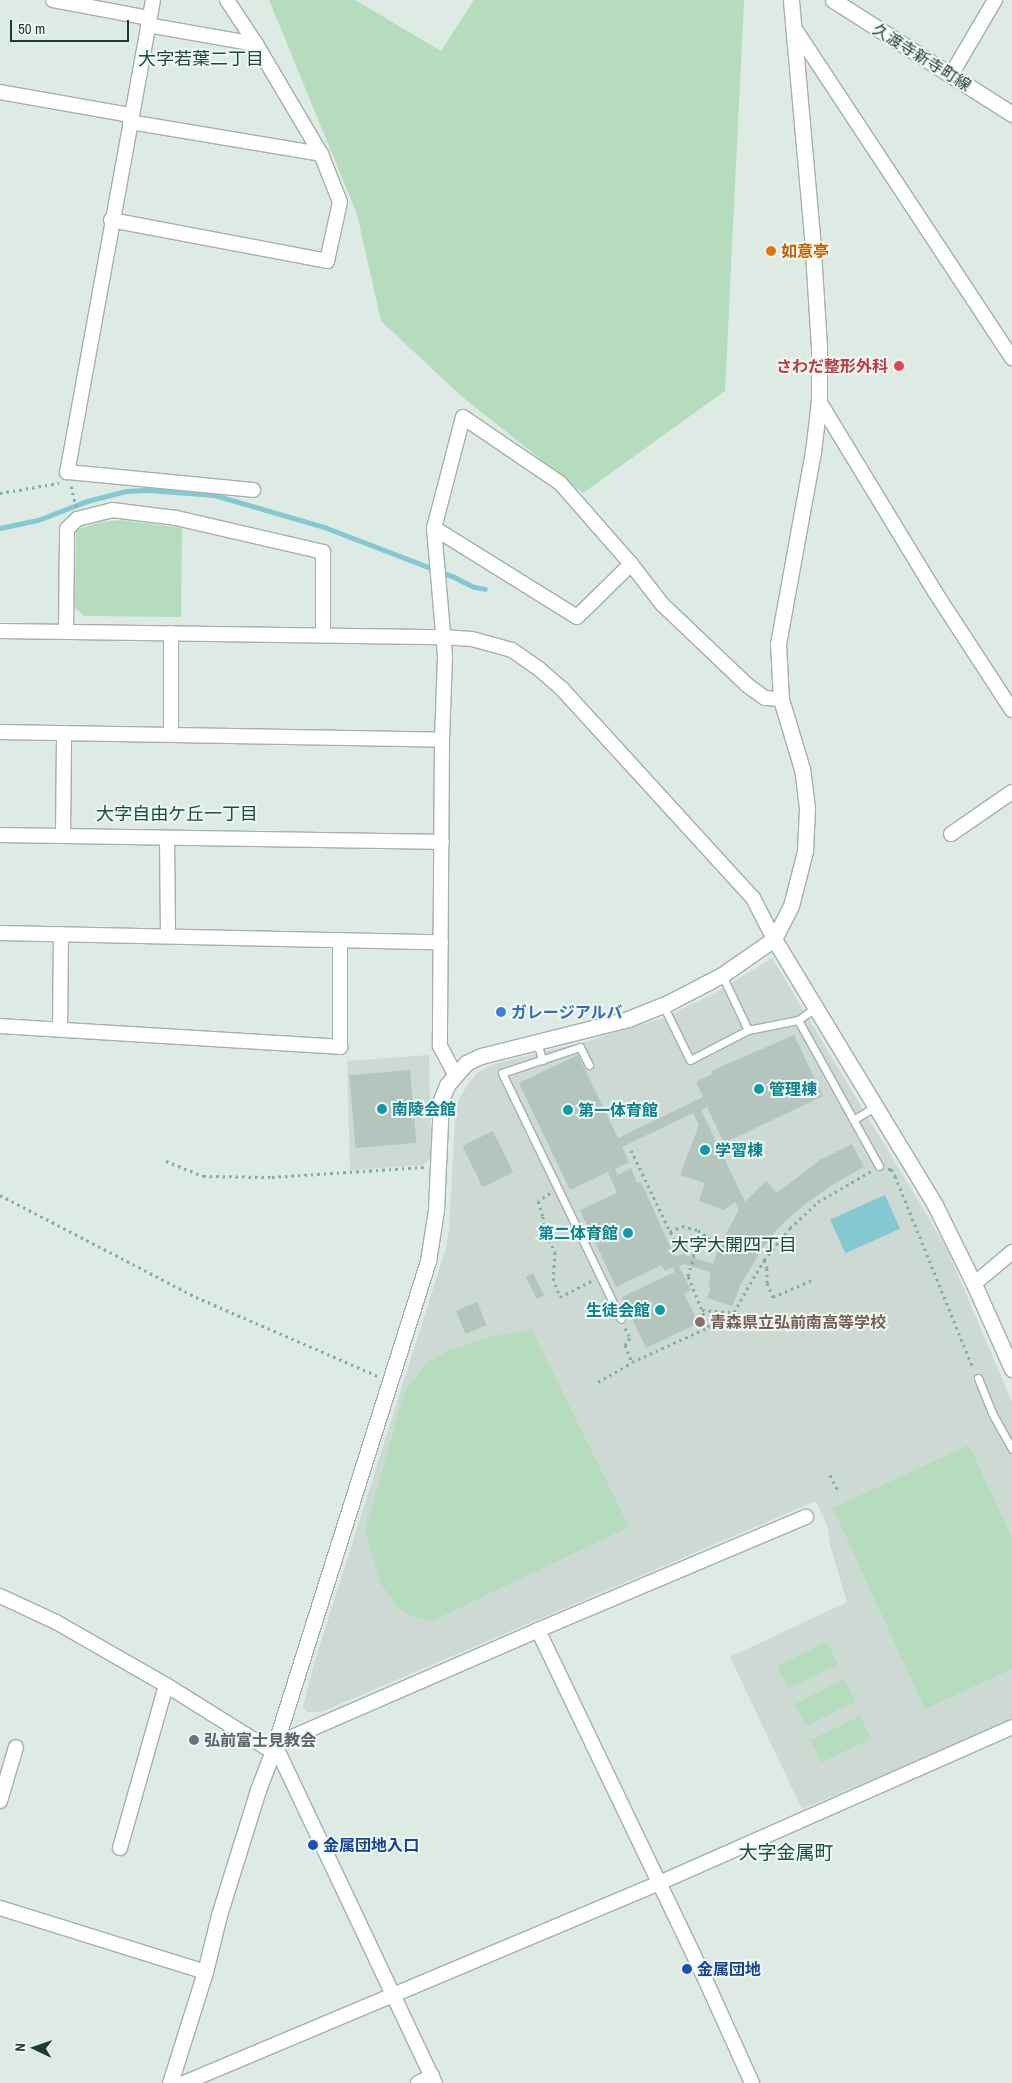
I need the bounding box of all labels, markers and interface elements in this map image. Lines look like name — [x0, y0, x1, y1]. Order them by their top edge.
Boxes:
scale bar — [12, 10, 131, 42]
text: 50 m — [18, 18, 45, 39]
street label: 久渡寺新寺町線 — [869, 19, 975, 95]
district label: 大字若葉二丁目 — [138, 48, 264, 70]
place label: 如意亭 — [781, 241, 829, 261]
marker: 如意亭 — [765, 245, 777, 257]
place label: さわだ整形外科 — [776, 356, 888, 376]
marker: さわだ整形外科 — [892, 359, 906, 373]
district label: 大字自由ケ丘一丁目 — [96, 803, 258, 825]
place label: ガレージアルバ — [511, 1002, 623, 1022]
marker: ガレージアルバ — [495, 1006, 507, 1018]
place label: 管理棟 — [769, 1079, 817, 1099]
marker: 管理棟 — [753, 1083, 765, 1095]
place label: 南陵会館 — [392, 1099, 456, 1119]
place label: 第一体育館 — [578, 1100, 658, 1120]
marker: 南陵会館 — [376, 1103, 388, 1115]
marker: 第一体育館 — [562, 1104, 574, 1116]
place label: 学習棟 — [715, 1140, 763, 1160]
marker: 学習棟 — [699, 1144, 711, 1156]
place label: 第二体育館 — [538, 1223, 618, 1243]
marker: 第二体育館 — [622, 1227, 634, 1239]
district label: 大字大開四丁目 — [671, 1234, 797, 1256]
place label: 生徒会館 — [586, 1300, 650, 1320]
marker: 生徒会館 — [654, 1304, 666, 1316]
place label: 青森県立弘前南高等学校 — [710, 1312, 886, 1332]
marker: 青森県立弘前南高等学校 — [694, 1316, 706, 1328]
place label: 弘前富士見教会 — [204, 1730, 316, 1750]
marker: 弘前富士見教会 — [188, 1734, 200, 1746]
place label: 金属団地入口 — [323, 1835, 419, 1855]
marker: 金属団地入口 — [307, 1839, 319, 1851]
district label: 大字金属町 — [739, 1842, 833, 1864]
place label: 金属団地 — [697, 1959, 761, 1979]
marker: 金属団地 — [681, 1963, 693, 1975]
north arrow — [10, 2023, 60, 2073]
text: N — [11, 2043, 29, 2052]

